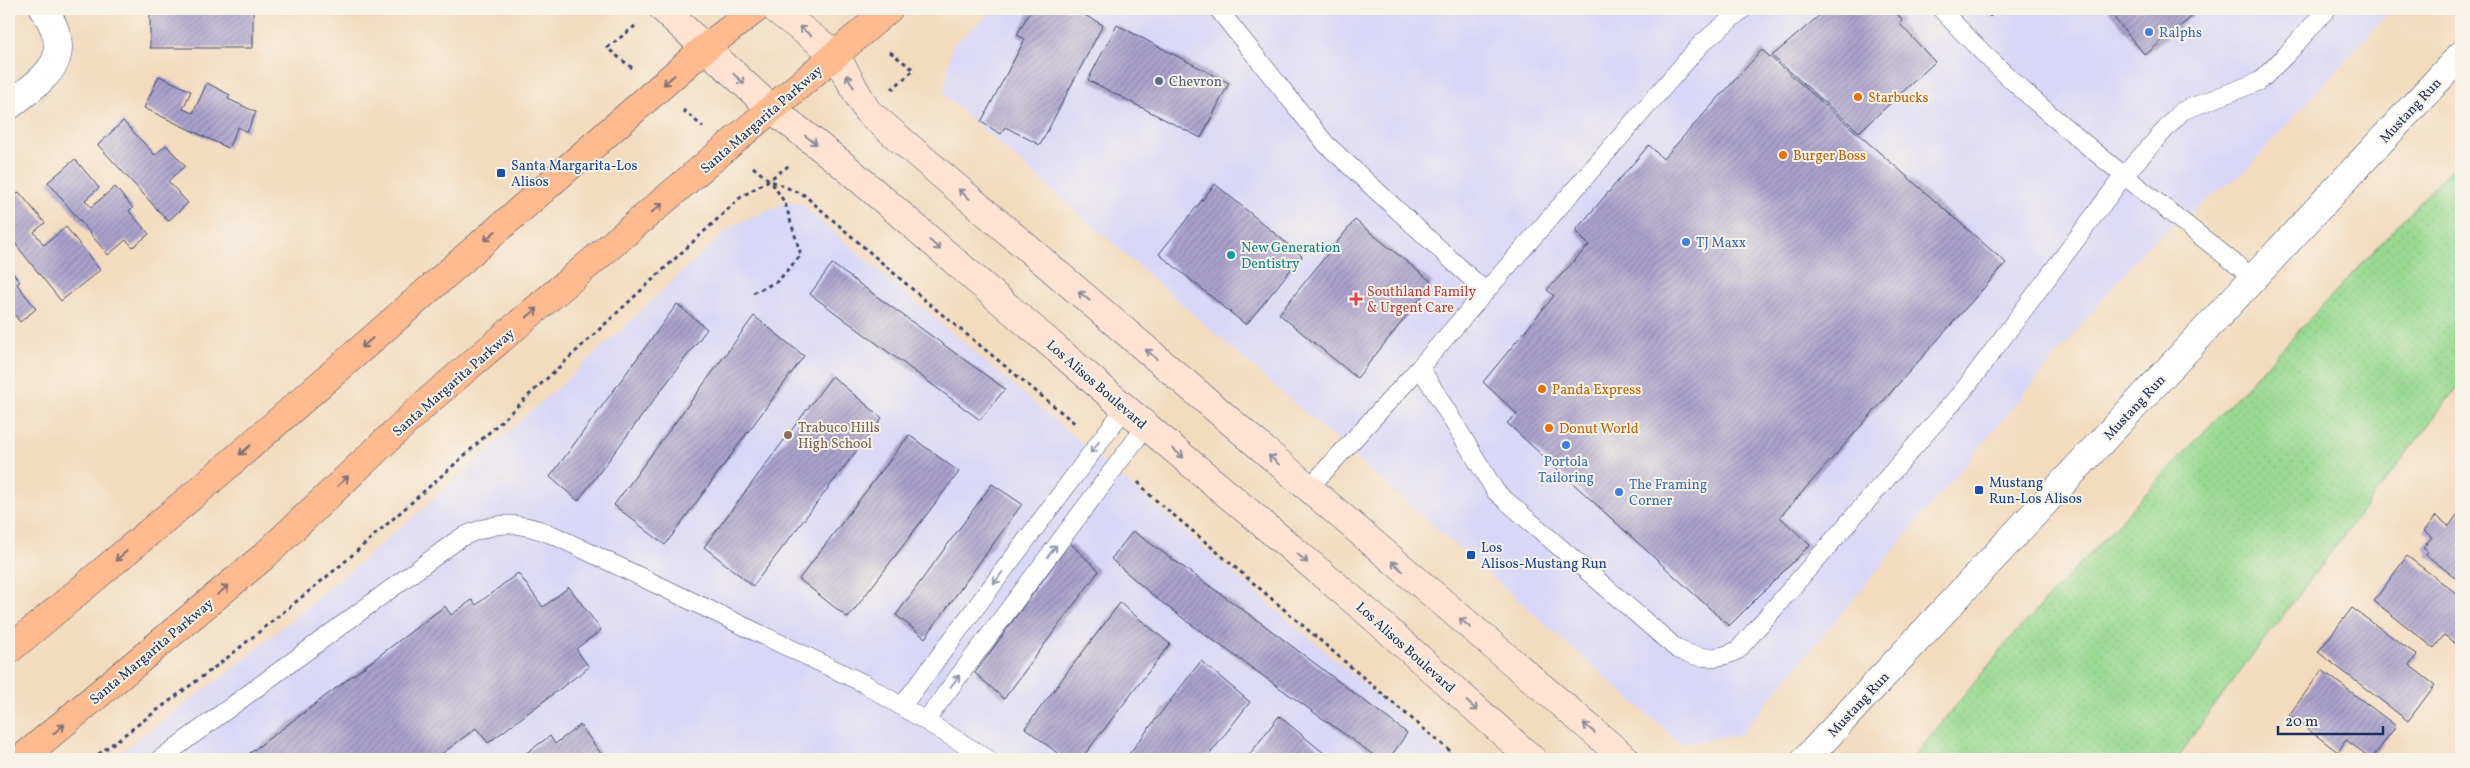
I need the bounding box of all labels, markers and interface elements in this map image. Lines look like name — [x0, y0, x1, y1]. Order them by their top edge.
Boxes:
place label: Ralphs — [2159, 24, 2202, 43]
one-way arrow — [798, 26, 812, 36]
marker: Ralphs — [2143, 26, 2155, 38]
street label: Santa Margarita Parkway — [697, 61, 827, 179]
one-way arrow — [733, 73, 746, 85]
place label: Chevron — [1169, 73, 1222, 92]
one-way arrow — [662, 74, 675, 85]
one-way arrow — [845, 74, 855, 88]
street label: Mustang Run — [2376, 74, 2446, 148]
marker: Chevron — [1153, 75, 1165, 87]
place label: Starbucks — [1868, 89, 1929, 108]
marker: Starbucks — [1852, 91, 1864, 103]
one-way arrow — [804, 134, 817, 145]
place label: Burger Boss — [1793, 147, 1866, 166]
marker: Burger Boss — [1777, 149, 1789, 161]
place label: Santa Margarita-Los Alisos — [511, 157, 637, 192]
marker: Santa Margarita-Los Alisos — [495, 167, 507, 179]
one-way arrow — [958, 189, 971, 200]
one-way arrow — [650, 203, 663, 214]
one-way arrow — [483, 230, 496, 242]
place label: TJ Maxx — [1696, 234, 1746, 253]
marker: TJ Maxx — [1680, 236, 1692, 248]
one-way arrow — [929, 239, 942, 250]
place label: New Generation Dentistry — [1241, 239, 1341, 274]
marker: New Generation Dentistry — [1225, 249, 1237, 261]
place label: Southland Family & Urgent Care — [1367, 283, 1476, 318]
one-way arrow — [1077, 291, 1090, 302]
marker: Southland Family & Urgent Care — [1349, 292, 1363, 306]
one-way arrow — [526, 307, 539, 319]
street label: Santa Margarita Parkway — [389, 324, 519, 442]
street label: Los Alisos Boulevard — [1042, 336, 1150, 434]
one-way arrow — [361, 338, 374, 349]
one-way arrow — [1144, 348, 1157, 359]
street label: Mustang Run — [2100, 371, 2170, 445]
place label: Panda Express — [1552, 381, 1641, 400]
marker: Panda Express — [1536, 383, 1548, 395]
place label: Trabuco Hills High School — [798, 419, 880, 454]
place label: Donut World — [1559, 420, 1639, 439]
marker: Donut World — [1543, 422, 1555, 434]
marker: Trabuco Hills High School — [782, 429, 794, 441]
marker: Portola Tailoring — [1560, 439, 1572, 451]
one-way arrow — [1090, 440, 1101, 453]
one-way arrow — [239, 444, 252, 455]
one-way arrow — [1171, 448, 1184, 459]
place label: Portola Tailoring — [1538, 453, 1594, 488]
one-way arrow — [1267, 454, 1280, 466]
place label: Mustang Run-Los Alisos — [1989, 474, 2082, 509]
one-way arrow — [337, 475, 350, 487]
place label: The Framing Corner — [1629, 476, 1707, 511]
marker: Mustang Run-Los Alisos — [1973, 484, 1985, 496]
marker: The Framing Corner — [1613, 486, 1625, 498]
place label: Los Alisos-Mustang Run — [1481, 539, 1607, 574]
one-way arrow — [1047, 544, 1057, 558]
marker: Los Alisos-Mustang Run — [1465, 549, 1477, 561]
one-way arrow — [115, 550, 128, 561]
one-way arrow — [1296, 552, 1309, 563]
one-way arrow — [1391, 560, 1404, 571]
one-way arrow — [993, 571, 1003, 585]
one-way arrow — [216, 585, 229, 596]
street label: Santa Margarita Parkway — [86, 594, 218, 710]
street label: Los Alisos Boulevard — [1351, 598, 1459, 698]
one-way arrow — [1459, 618, 1472, 629]
street label: Mustang Run — [1824, 668, 1894, 742]
one-way arrow — [950, 674, 960, 688]
one-way arrow — [1466, 700, 1479, 712]
scale bar — [2278, 703, 2382, 735]
text: 20 m — [2285, 712, 2318, 733]
one-way arrow — [1583, 722, 1596, 733]
one-way arrow — [52, 723, 65, 735]

